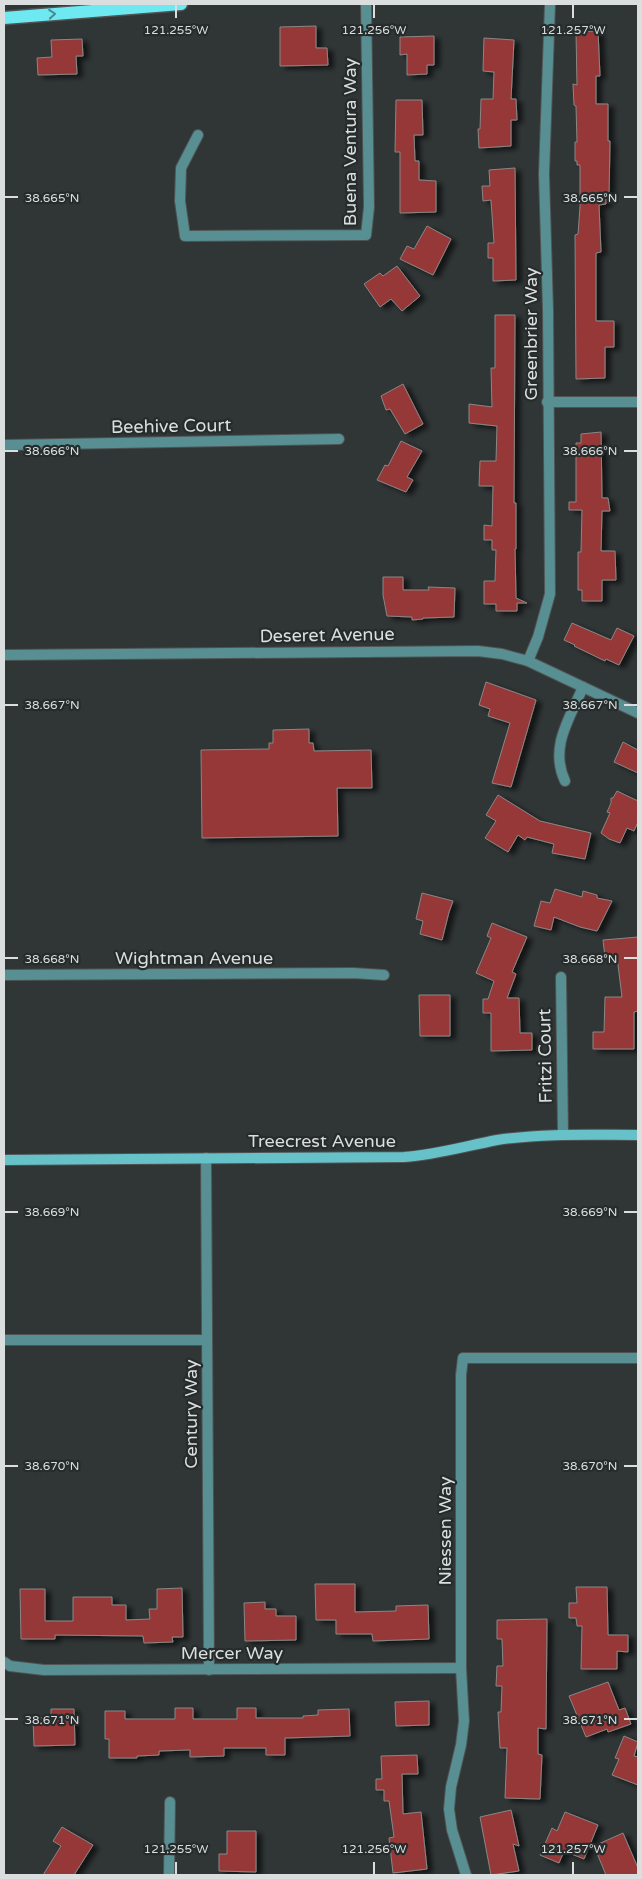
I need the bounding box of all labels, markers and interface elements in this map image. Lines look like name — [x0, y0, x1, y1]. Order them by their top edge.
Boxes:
one-way arrow — [49, 9, 57, 20]
text: 121.255°W — [144, 23, 208, 37]
text: 121.256°W — [342, 23, 406, 37]
text: 121.257°W — [540, 23, 606, 37]
street label: Buena Ventura Way — [339, 58, 361, 226]
text: 38.665°N — [25, 191, 79, 205]
text: 38.665°N — [563, 191, 617, 205]
street label: Greenbrier Way — [520, 267, 542, 401]
street label: Beehive Court — [111, 414, 231, 438]
text: 38.666°N — [25, 444, 79, 458]
text: 38.666°N — [563, 444, 617, 458]
street label: Deseret Avenue — [259, 623, 395, 647]
text: 38.667°N — [24, 698, 80, 712]
text: 38.667°N — [562, 698, 618, 712]
street label: Wightman Avenue — [115, 947, 273, 969]
text: 38.668°N — [25, 952, 79, 966]
text: 38.668°N — [563, 952, 617, 966]
street label: Fritzi Court — [533, 1008, 557, 1104]
street label: Treecrest Avenue — [248, 1130, 396, 1152]
text: 38.669°N — [25, 1205, 79, 1219]
text: 38.669°N — [563, 1205, 617, 1219]
street label: Century Way — [180, 1359, 202, 1469]
text: 38.670°N — [25, 1459, 79, 1473]
text: 38.670°N — [563, 1459, 617, 1473]
street label: Niessen Way — [434, 1476, 456, 1586]
street label: Mercer Way — [181, 1642, 283, 1664]
text: 38.671°N — [25, 1713, 79, 1727]
text: 38.671°N — [563, 1713, 617, 1727]
text: 121.255°W — [144, 1842, 208, 1856]
text: 121.256°W — [342, 1842, 406, 1856]
text: 121.257°W — [540, 1842, 606, 1856]

